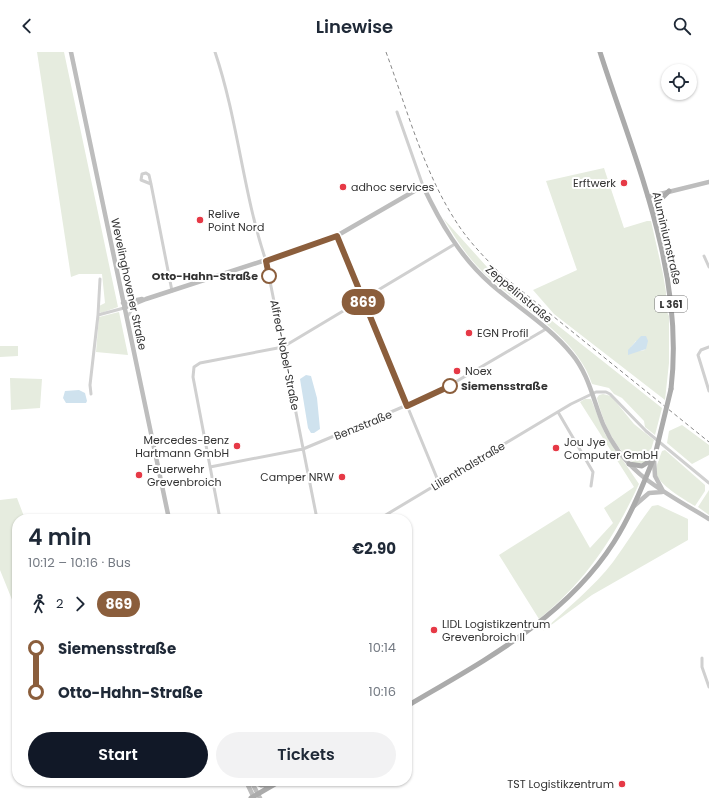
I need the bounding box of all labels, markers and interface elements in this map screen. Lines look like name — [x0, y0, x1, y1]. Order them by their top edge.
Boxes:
text: Linewise — [316, 14, 393, 39]
icon: back — [16, 15, 38, 37]
icon: search — [671, 15, 693, 37]
map controls — [661, 64, 697, 100]
button: locate — [661, 64, 697, 100]
place label: Erftwerk — [573, 175, 616, 191]
marker: Erftwerk — [619, 178, 629, 188]
place label: adhoc services — [351, 179, 435, 195]
marker: adhoc services — [338, 182, 348, 192]
street label: Aluminiumstraße — [649, 190, 686, 286]
place label: Relive Point Nord — [208, 206, 264, 235]
marker: Relive Point Nord — [195, 215, 205, 225]
street label: Wevelinghovener Straße — [107, 216, 151, 352]
street label: Zeppelinstraße — [482, 261, 556, 327]
place label: Otto-Hahn-Straße — [152, 268, 258, 284]
marker: Otto-Hahn-Straße — [261, 268, 277, 284]
line badge: 869 — [340, 289, 386, 315]
text: 869 — [350, 292, 376, 312]
road number: L 361 — [655, 296, 687, 312]
street label: Alfred-Nobel-Straße — [266, 298, 304, 412]
place label: EGN Profil — [477, 325, 528, 341]
marker: EGN Profil — [464, 328, 474, 338]
place label: Noex — [465, 363, 493, 379]
marker: Noex — [452, 366, 462, 376]
marker: Siemensstraße — [442, 378, 458, 394]
place label: Siemensstraße — [461, 378, 548, 394]
street label: Benzstraße — [332, 406, 395, 444]
place label: Mercedes-Benz Hartmann GmbH — [135, 432, 229, 461]
place label: Jou Jye Computer GmbH — [564, 434, 658, 463]
street label: Lilienthalstraße — [428, 438, 508, 494]
marker: Mercedes-Benz Hartmann GmbH — [232, 441, 242, 451]
marker: Jou Jye Computer GmbH — [551, 443, 561, 453]
place label: Feuerwehr Grevenbroich — [147, 461, 222, 490]
place label: Camper NRW — [260, 469, 334, 485]
marker: Feuerwehr Grevenbroich — [134, 470, 144, 480]
marker: Camper NRW — [337, 472, 347, 482]
text: 4 min — [28, 522, 92, 553]
text: €2.90 — [352, 538, 396, 559]
text: 10:12 – 10:16 · Bus — [28, 553, 131, 572]
icon: walk — [28, 593, 50, 615]
icon: forward — [69, 593, 91, 615]
text: 2 — [56, 594, 63, 613]
text: 869 — [105, 594, 132, 614]
place label: LIDL Logistikzentrum Grevenbroich II — [442, 616, 550, 645]
marker: LIDL Logistikzentrum Grevenbroich II — [429, 625, 439, 635]
text: Siemensstraße — [58, 638, 176, 659]
text: 10:14 — [369, 638, 396, 657]
text: Otto-Hahn-Straße — [58, 682, 203, 703]
text: 10:16 — [368, 682, 396, 701]
button: Start — [28, 732, 208, 778]
button: Tickets — [216, 732, 396, 778]
place label: TST Logistikzentrum — [507, 776, 614, 792]
marker: TST Logistikzentrum — [617, 779, 627, 789]

